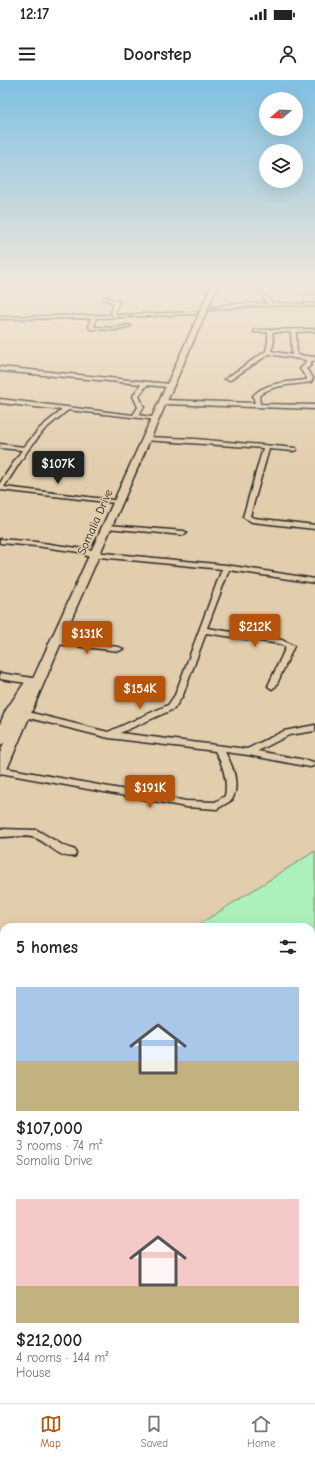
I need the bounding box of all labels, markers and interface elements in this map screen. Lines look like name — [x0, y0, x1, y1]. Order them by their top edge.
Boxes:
text: 12:17 — [20, 5, 49, 23]
icon: menu — [16, 43, 38, 65]
icon: person — [277, 43, 299, 65]
text: Doorstep — [123, 44, 192, 65]
north arrow — [259, 92, 303, 136]
map controls — [259, 92, 303, 188]
button: layers — [259, 144, 303, 188]
pin: $107K — [30, 451, 86, 485]
text: $107K — [41, 456, 75, 471]
street label: Somalia Drive — [74, 487, 116, 557]
pin: $212K — [227, 614, 283, 648]
text: $212K — [238, 619, 272, 634]
pin: $131K — [59, 621, 115, 655]
text: $131K — [71, 626, 103, 641]
pin: $154K — [112, 676, 168, 710]
text: $154K — [123, 681, 157, 696]
pin: $191K — [122, 775, 178, 809]
text: $191K — [134, 780, 166, 795]
icon: filters — [277, 936, 299, 958]
text: 5 homes — [16, 938, 78, 957]
icon: home — [122, 1013, 194, 1085]
text: $107,000 — [16, 1119, 83, 1138]
text: 3 rooms · 74 m² — [16, 1138, 102, 1153]
text: Somalia Drive — [16, 1153, 92, 1168]
icon: home — [122, 1225, 194, 1297]
text: $212,000 — [16, 1331, 82, 1350]
text: 4 rooms · 144 m² — [16, 1350, 109, 1365]
text: House — [16, 1365, 51, 1380]
tab: Map — [40, 1413, 62, 1450]
tab: Saved — [141, 1413, 168, 1450]
tab: Home — [247, 1413, 275, 1450]

